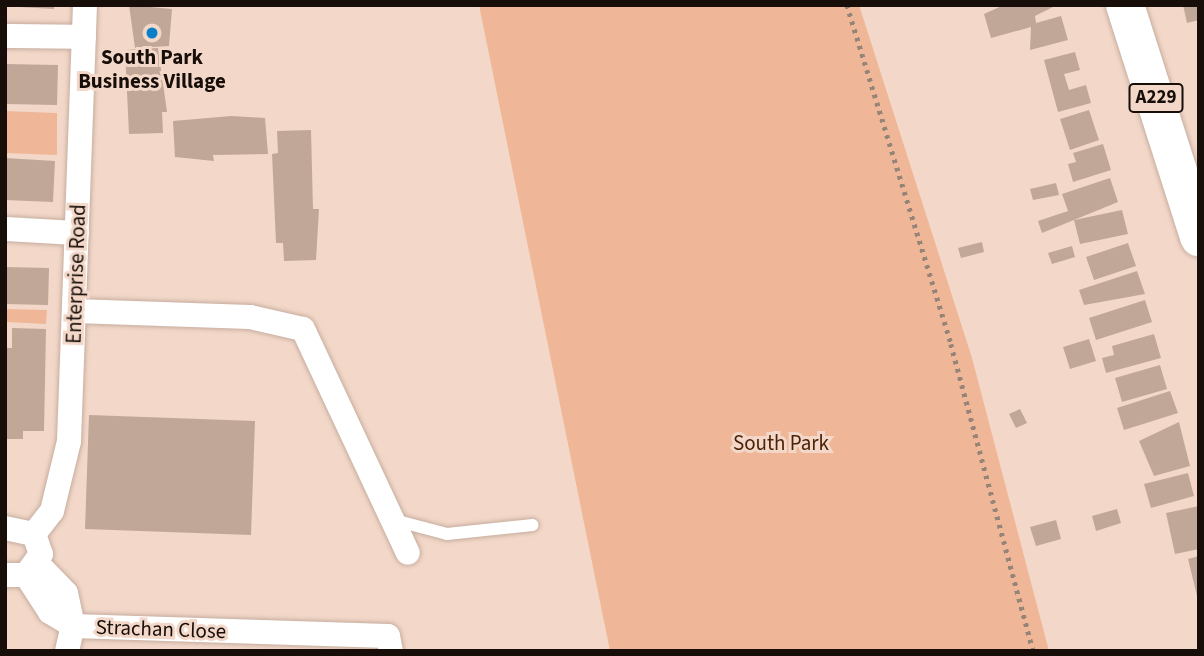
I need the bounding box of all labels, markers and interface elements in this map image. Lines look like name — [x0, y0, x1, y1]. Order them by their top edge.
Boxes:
marker: South Park Business Village — [144, 25, 160, 41]
place label: South Park Business Village — [78, 44, 226, 94]
road number: A229 — [1128, 82, 1184, 114]
street label: Enterprise Road — [61, 204, 91, 344]
park label: South Park — [733, 430, 829, 456]
street label: Strachan Close — [95, 614, 227, 644]

